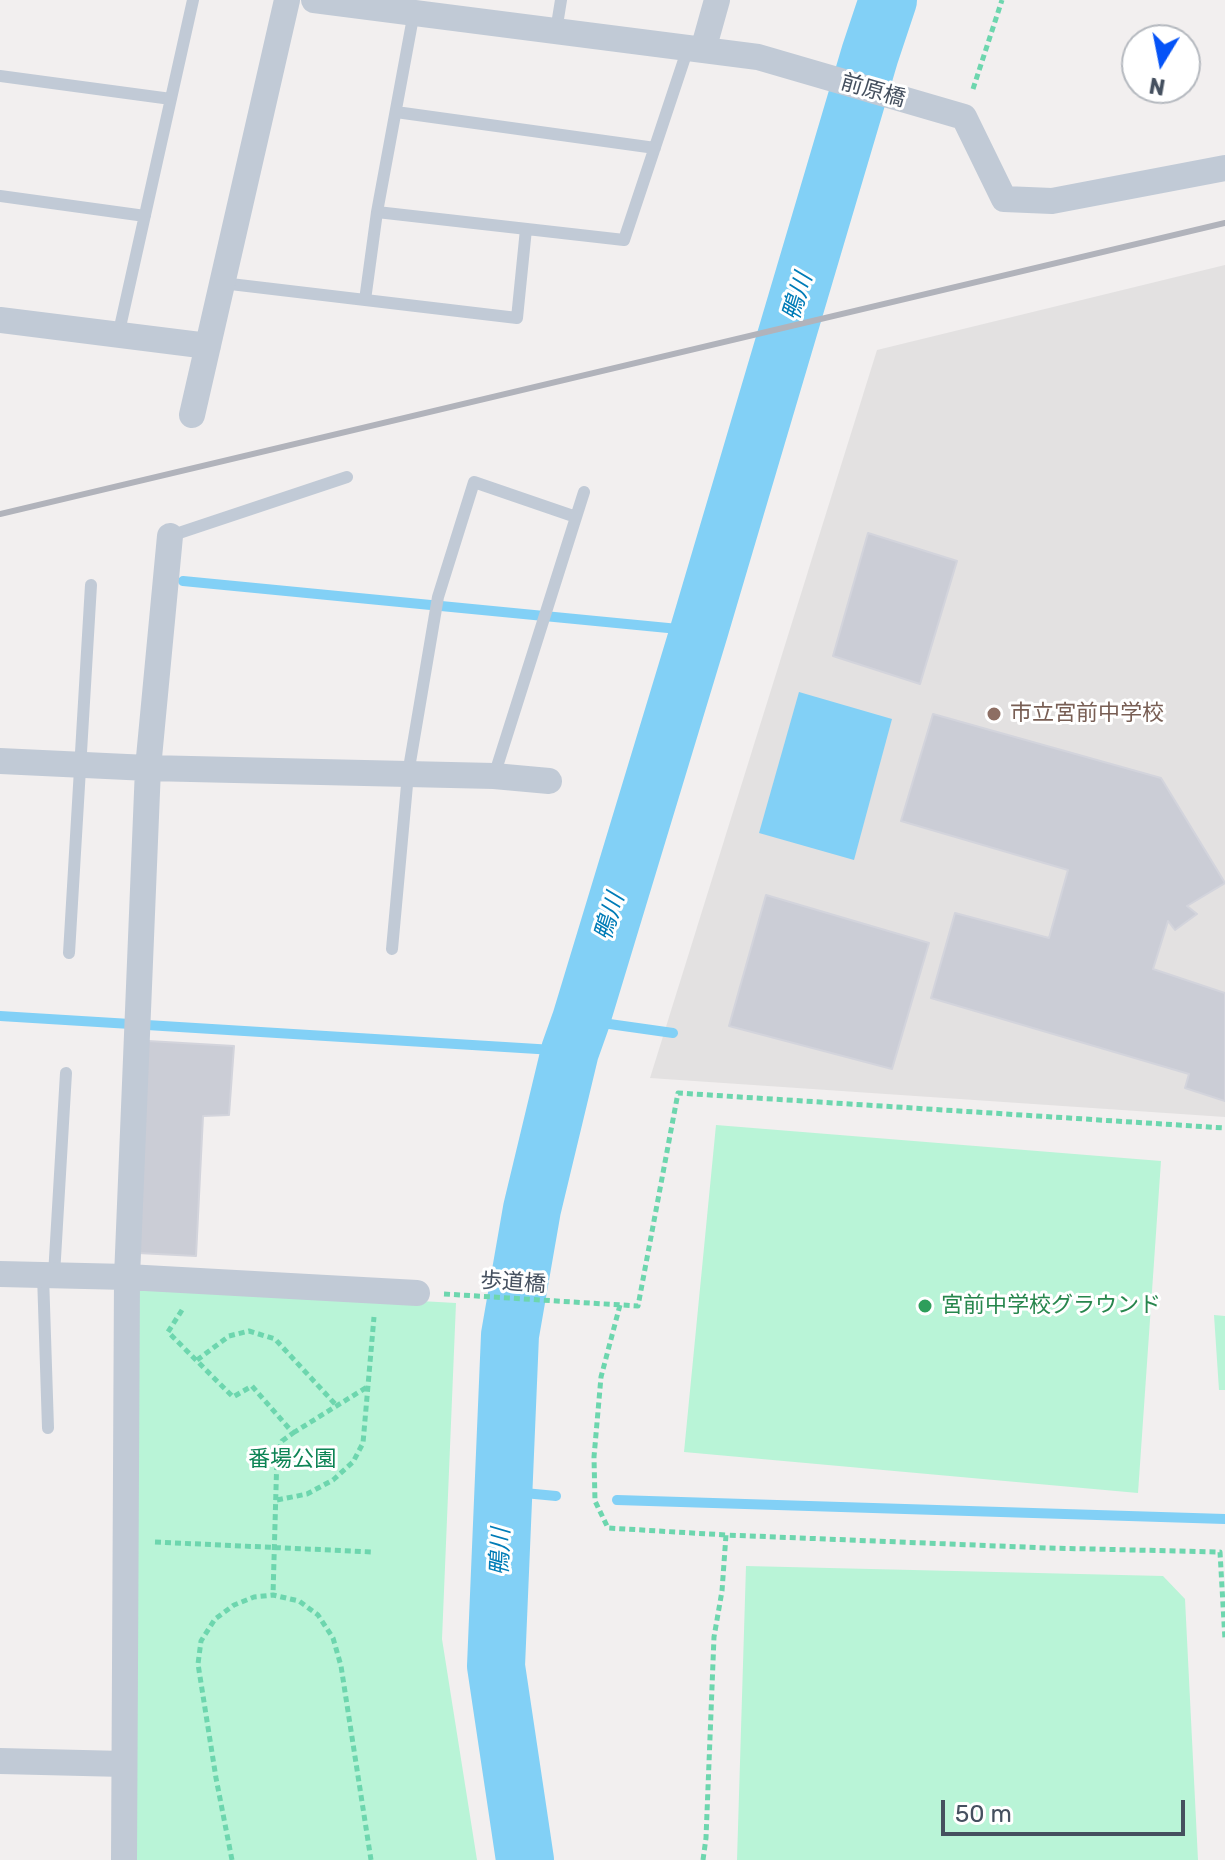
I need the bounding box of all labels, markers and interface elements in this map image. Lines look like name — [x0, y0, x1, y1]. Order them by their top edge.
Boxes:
north arrow — [1121, 24, 1201, 104]
street label: 前原橋 — [838, 69, 908, 113]
text: N — [1147, 71, 1167, 101]
water label: 鴨川 — [777, 270, 819, 324]
place label: 市立宮前中学校 — [1010, 701, 1164, 727]
marker: 市立宮前中学校 — [985, 705, 1003, 723]
water label: 鴨川 — [589, 890, 631, 944]
street label: 歩道橋 — [479, 1268, 547, 1298]
place label: 宮前中学校グラウンド — [941, 1293, 1161, 1319]
marker: 宮前中学校グラウンド — [916, 1297, 934, 1315]
park label: 番場公園 — [248, 1447, 336, 1473]
water label: 鴨川 — [486, 1528, 516, 1576]
scale bar — [945, 1784, 1189, 1834]
text: 50 m — [955, 1800, 1012, 1828]

